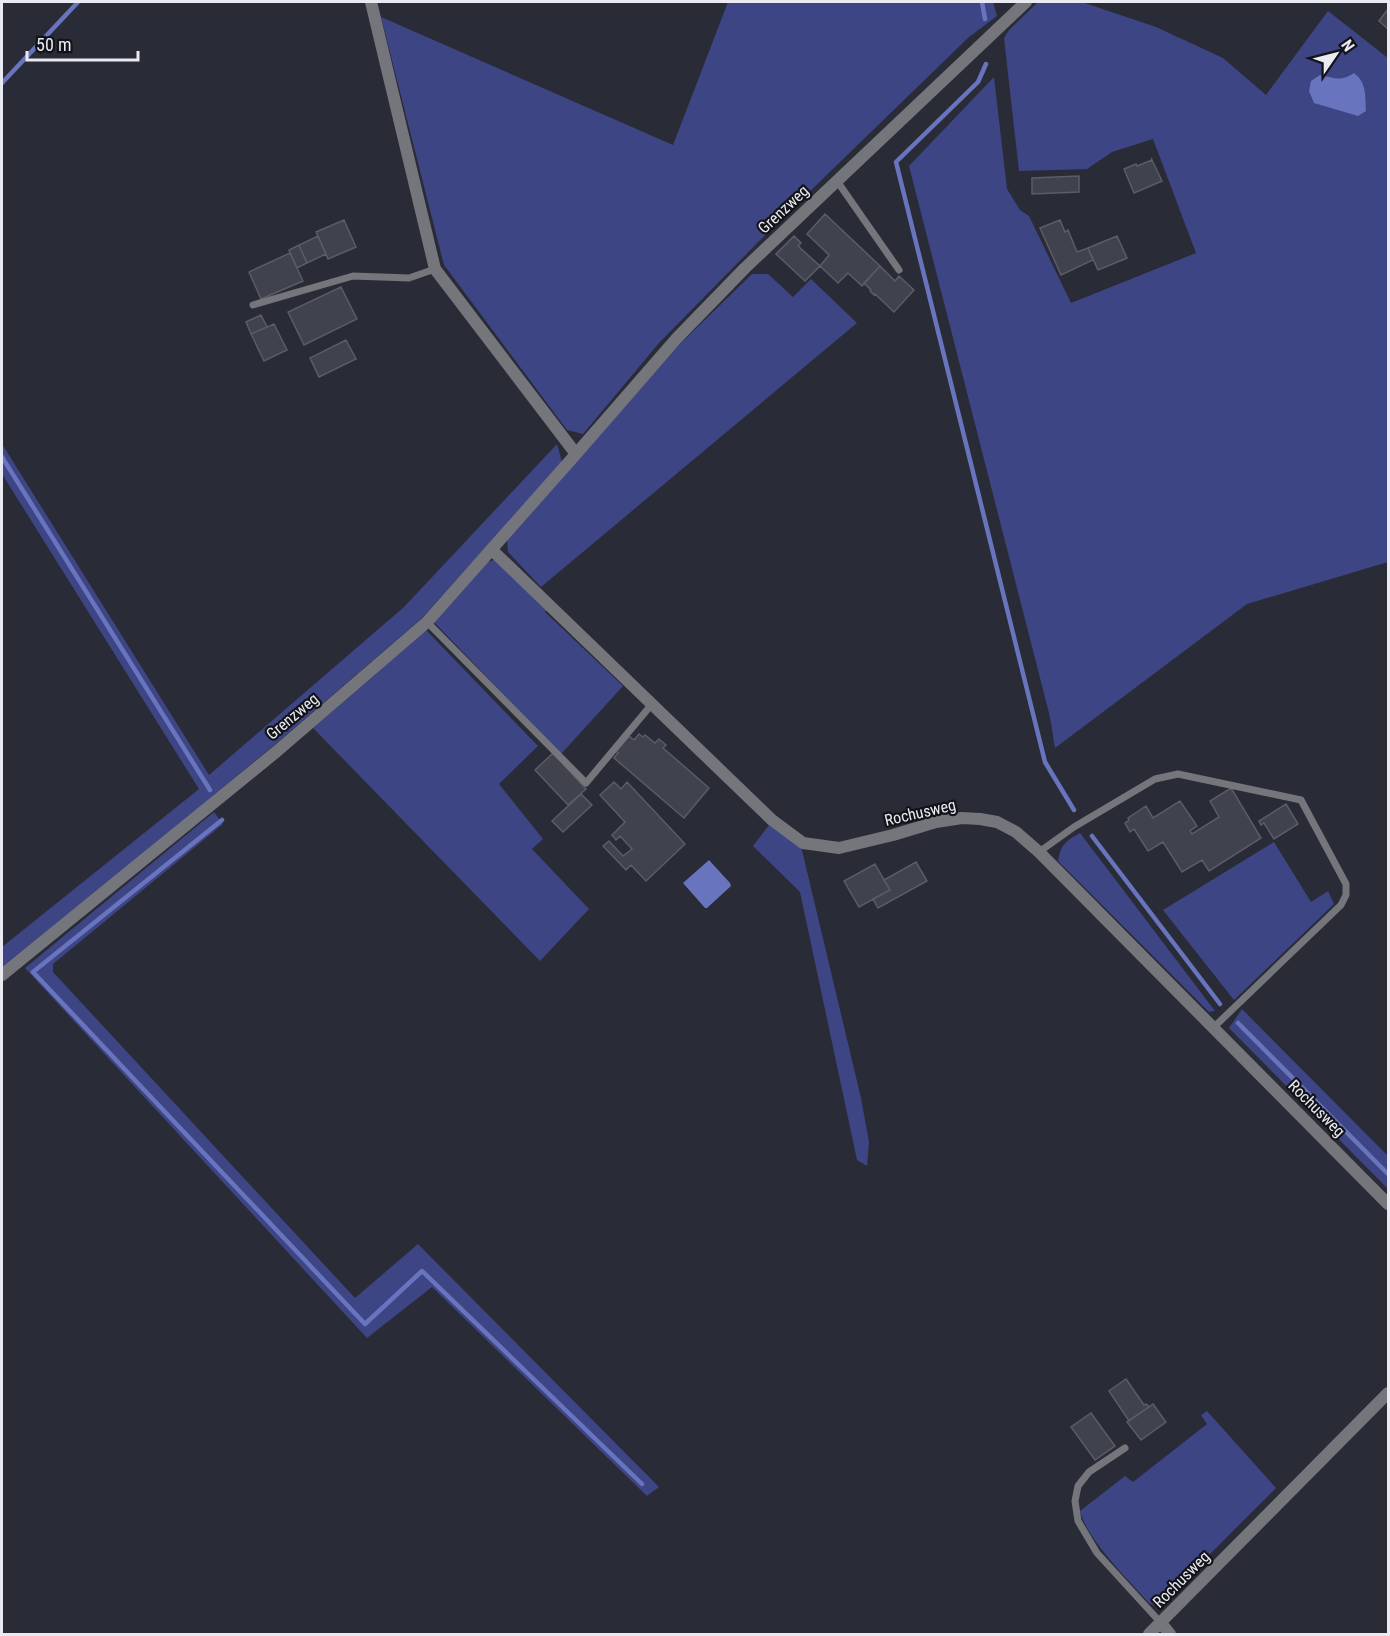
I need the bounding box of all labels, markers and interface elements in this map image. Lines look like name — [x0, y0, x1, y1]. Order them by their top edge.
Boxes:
scale bar — [27, 24, 138, 62]
north arrow — [1306, 24, 1366, 84]
text: 50 m — [36, 34, 71, 55]
text: N — [1337, 36, 1358, 55]
street label: Grenzweg — [754, 181, 813, 238]
street label: Grenzweg — [262, 689, 322, 744]
street label: Rochusweg — [883, 795, 958, 830]
street label: Rochusweg — [1284, 1076, 1349, 1141]
street label: Rochusweg — [1149, 1547, 1214, 1612]

